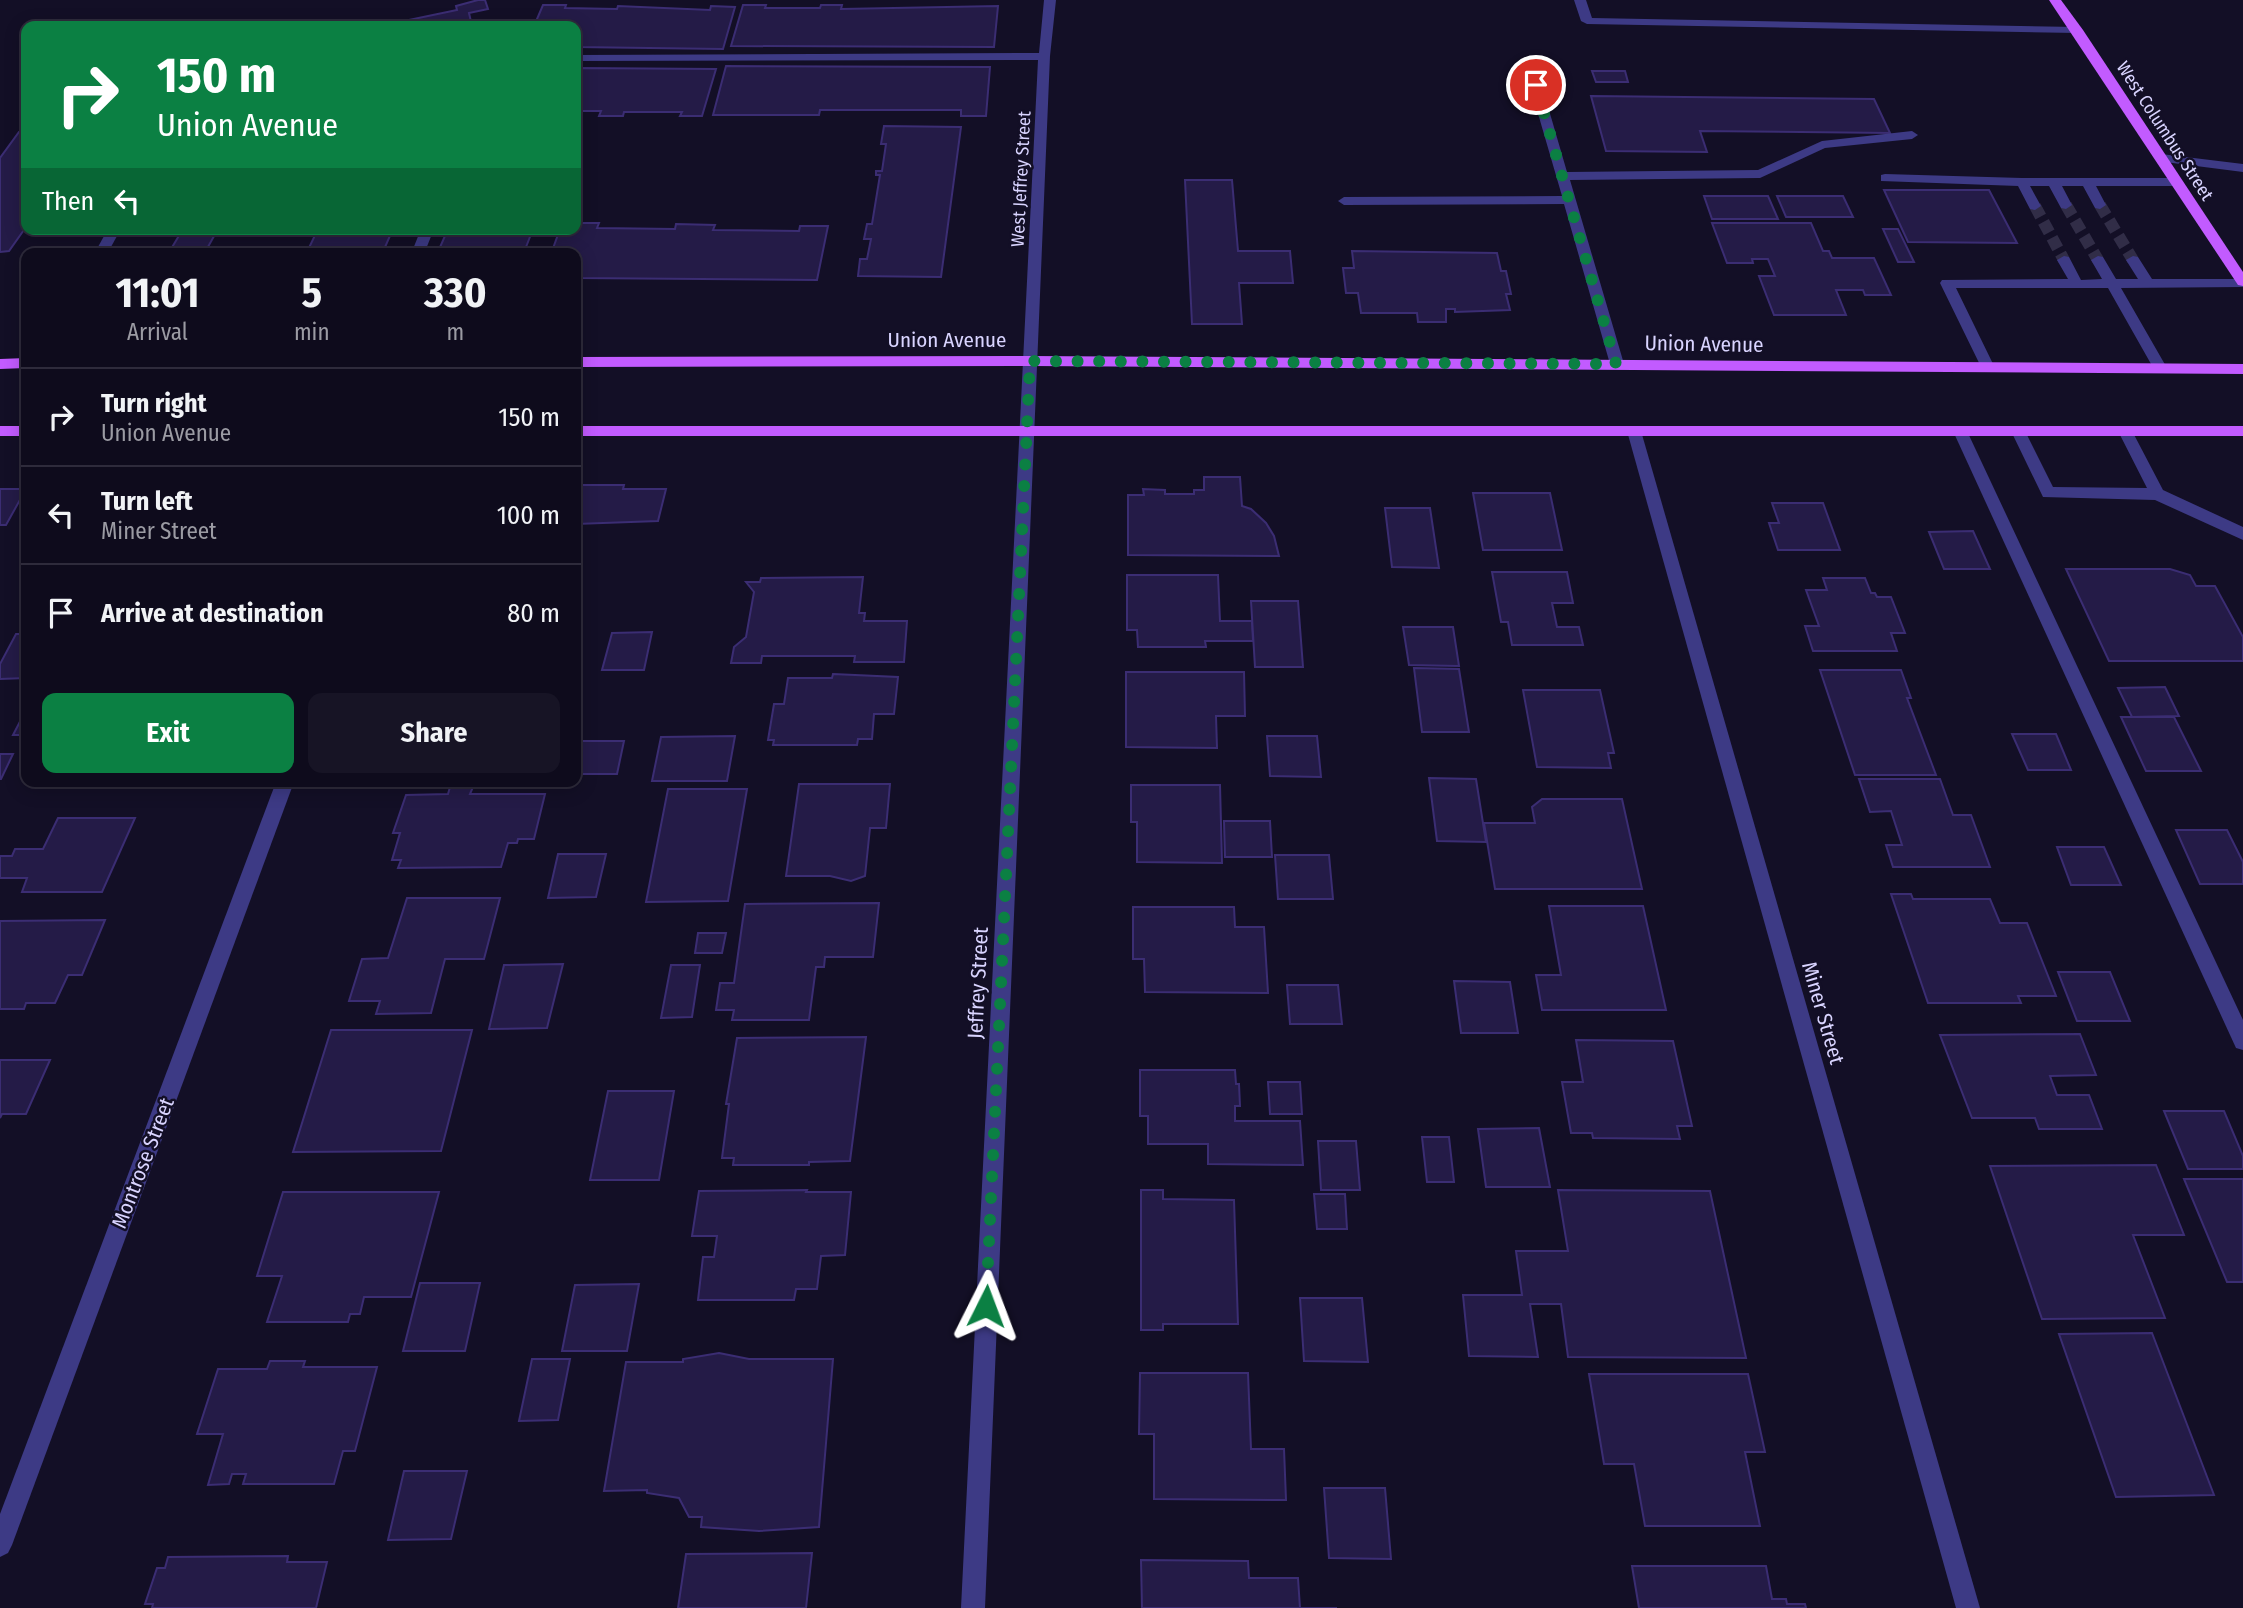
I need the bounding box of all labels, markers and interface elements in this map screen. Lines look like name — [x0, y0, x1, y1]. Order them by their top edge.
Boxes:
text: 150 m — [157, 46, 276, 105]
icon: right — [42, 49, 133, 140]
pin — [1506, 55, 1566, 115]
street label: West Columbus Street — [2112, 57, 2218, 205]
icon: arrive — [1517, 66, 1555, 104]
text: Union Avenue — [157, 106, 338, 144]
street label: West Jeffrey Street — [1006, 110, 1036, 247]
icon: left — [108, 182, 146, 220]
text: Then — [42, 186, 94, 217]
text: 11:01 — [115, 268, 200, 318]
text: 5 — [301, 268, 322, 318]
text: 330 — [424, 268, 487, 318]
text: Arrival — [127, 318, 188, 346]
text: min — [294, 318, 330, 346]
text: m — [446, 318, 464, 346]
street label: Union Avenue — [888, 327, 1006, 353]
street label: Union Avenue — [1644, 330, 1764, 358]
text: Turn right — [101, 388, 207, 419]
icon: right — [42, 398, 80, 436]
text: 150 m — [498, 402, 560, 433]
text: Union Avenue — [101, 419, 231, 447]
text: Turn left — [101, 486, 193, 517]
icon: left — [42, 496, 80, 534]
text: 100 m — [497, 500, 560, 531]
text: Miner Street — [101, 517, 217, 545]
icon: arrive — [42, 594, 80, 632]
text: Arrive at destination — [101, 598, 324, 629]
text: 80 m — [507, 598, 560, 629]
button: Exit — [42, 693, 294, 773]
button: Share — [308, 693, 560, 773]
street label: Jeffrey Street — [962, 926, 994, 1040]
street label: Miner Street — [1796, 959, 1850, 1067]
street label: Montrose Street — [106, 1094, 180, 1232]
position arrow — [949, 1269, 1023, 1343]

